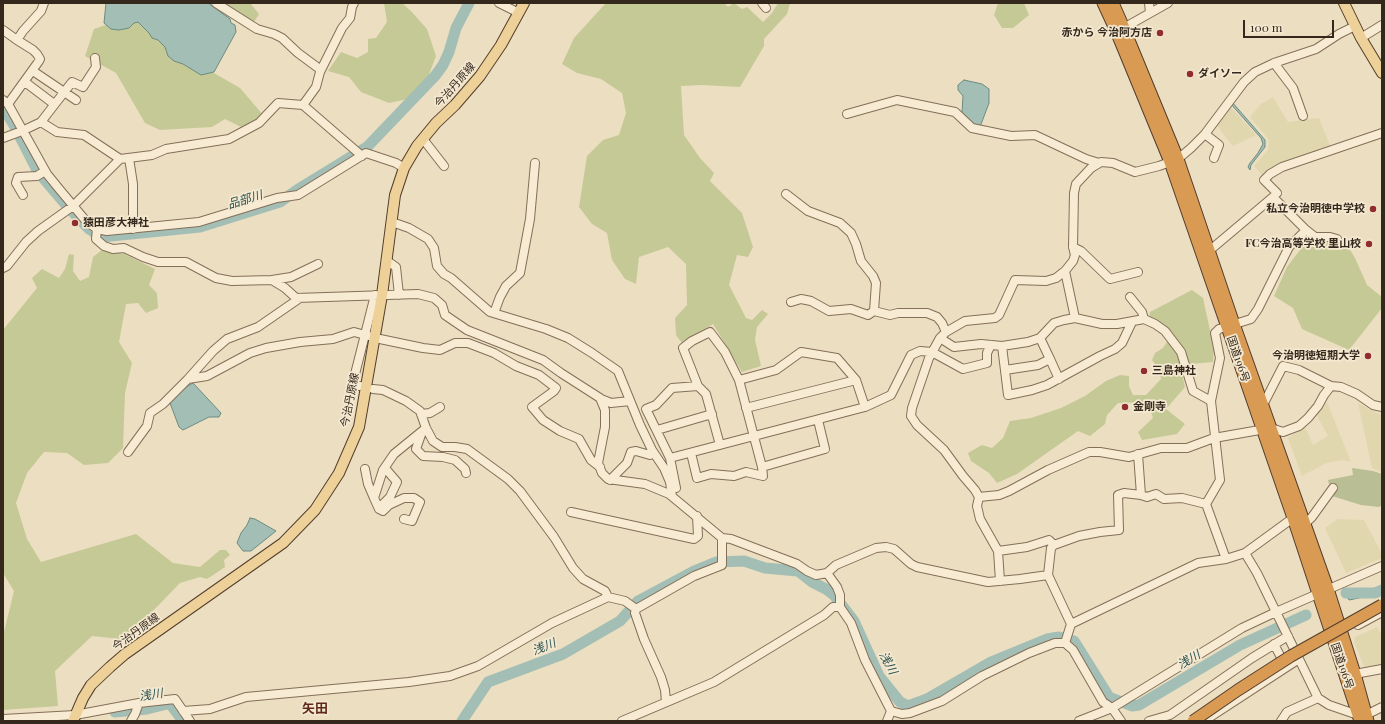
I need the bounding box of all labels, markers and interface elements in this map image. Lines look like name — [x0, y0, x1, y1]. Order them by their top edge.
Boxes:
scale bar — [1245, 12, 1336, 38]
text: 100 m — [1250, 19, 1282, 35]
place label: 赤から 今治阿方店 — [1061, 26, 1152, 40]
marker: 赤から 今治阿方店 — [1155, 28, 1165, 38]
street label: 今治丹原線 — [432, 60, 478, 110]
place label: ダイソー — [1198, 67, 1242, 81]
marker: ダイソー — [1185, 69, 1195, 79]
water label: 品部川 — [226, 188, 264, 212]
place label: 私立今治明徳中学校 — [1266, 202, 1365, 216]
marker: 私立今治明徳中学校 — [1368, 204, 1378, 214]
place label: 猿田彦大神社 — [83, 216, 149, 230]
marker: 猿田彦大神社 — [70, 218, 80, 228]
place label: FC今治高等学校 里山校 — [1245, 237, 1361, 251]
marker: FC今治高等学校 里山校 — [1364, 239, 1374, 249]
street label: 国道196号 — [1224, 334, 1252, 384]
place label: 今治明徳短期大学 — [1272, 349, 1360, 363]
marker: 今治明徳短期大学 — [1363, 351, 1373, 361]
place label: 三島神社 — [1152, 364, 1196, 378]
marker: 三島神社 — [1139, 366, 1149, 376]
street label: 今治丹原線 — [338, 372, 362, 428]
place label: 金剛寺 — [1133, 400, 1166, 414]
marker: 金剛寺 — [1120, 402, 1130, 412]
street label: 今治丹原線 — [110, 610, 162, 654]
water label: 浅川 — [530, 636, 558, 658]
street label: 国道196号 — [1328, 641, 1356, 691]
water label: 浅川 — [1175, 648, 1203, 672]
water label: 浅川 — [876, 649, 900, 677]
water label: 浅川 — [138, 686, 164, 704]
district label: 矢田 — [302, 701, 328, 717]

